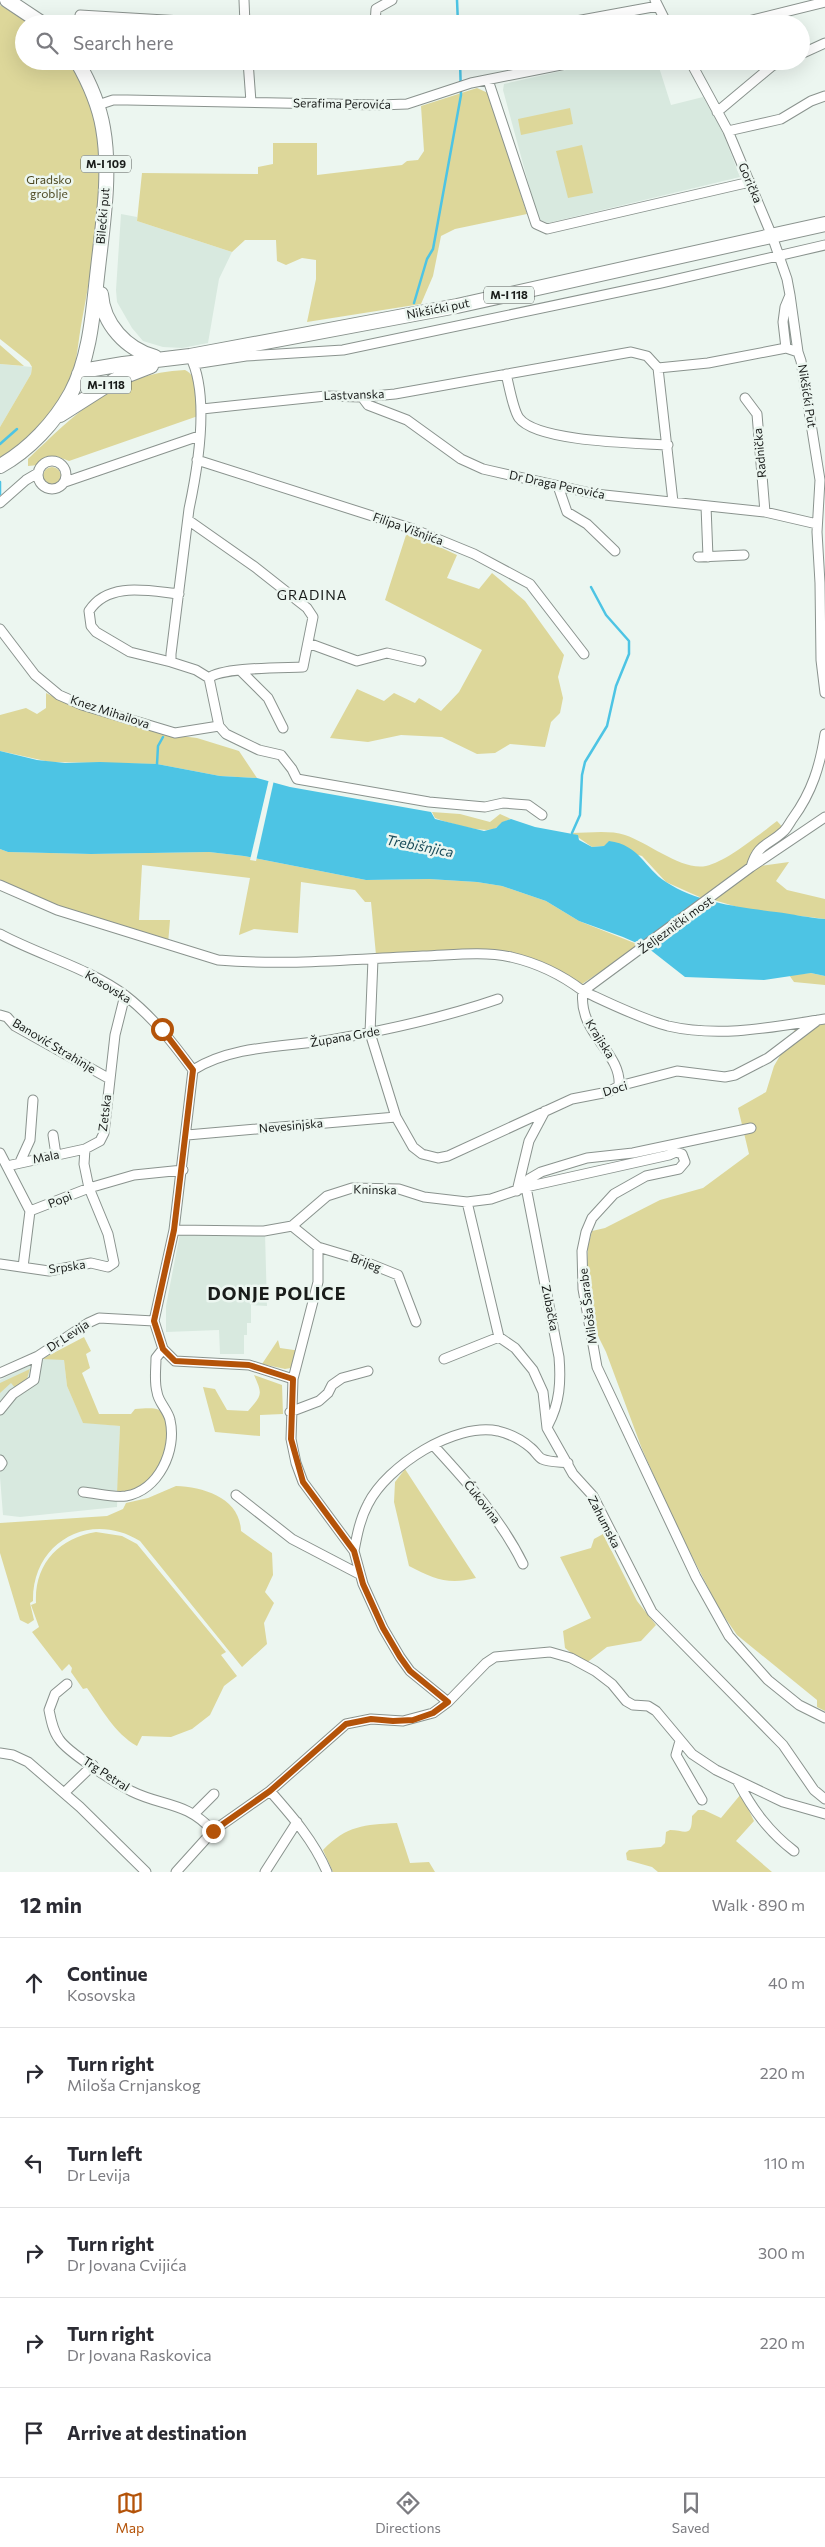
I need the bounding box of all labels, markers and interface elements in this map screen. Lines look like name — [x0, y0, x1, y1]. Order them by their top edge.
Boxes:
search box — [15, 15, 810, 70]
icon: search — [33, 29, 61, 57]
text: Search here — [73, 31, 173, 54]
street label: Serafima Perovića — [293, 95, 391, 111]
road number: M-I 109 — [81, 156, 131, 172]
street label: Gorička — [736, 160, 766, 205]
park label: Gradsko groblje — [26, 172, 72, 200]
street label: Bilećki put — [93, 187, 111, 245]
road number: M-I 118 — [484, 286, 534, 304]
street label: Nikšićki put — [405, 295, 470, 321]
street label: Nikšićki Put — [796, 363, 820, 429]
road number: M-I 118 — [81, 376, 131, 394]
street label: Lastvanska — [323, 386, 385, 402]
street label: Radnička — [750, 428, 768, 479]
street label: Dr Draga Perovića — [508, 467, 606, 501]
street label: Filipa Višnjića — [371, 509, 445, 547]
district label: GRADINA — [277, 586, 347, 603]
street label: Knez Mihailova — [69, 692, 152, 730]
water label: Trebišnjica — [385, 831, 455, 860]
street label: Željeznički most — [636, 892, 715, 956]
street label: Kosovska — [83, 967, 134, 1005]
street label: Banović Strahinje — [10, 1015, 99, 1075]
street label: Krajiska — [583, 1016, 618, 1061]
route start — [151, 1018, 174, 1041]
street label: Župana Grde — [309, 1023, 381, 1049]
street label: Doci — [601, 1078, 629, 1098]
street label: Zetska — [95, 1093, 113, 1132]
street label: Nevesinjska — [258, 1115, 324, 1135]
street label: Mala — [31, 1147, 60, 1165]
street label: Kninska — [353, 1182, 397, 1196]
street label: Popi — [46, 1188, 74, 1210]
street label: Brijeg — [349, 1250, 384, 1274]
street label: Srpska — [48, 1256, 86, 1276]
street label: Miloša Šarabe — [575, 1267, 599, 1345]
district label: DONJE POLICE — [208, 1282, 346, 1304]
street label: Zubačka — [540, 1283, 562, 1332]
street label: Dr Levija — [44, 1316, 91, 1354]
street label: Ćukovina — [462, 1477, 504, 1526]
street label: Zahumska — [586, 1493, 624, 1550]
street label: Trg Petral — [81, 1753, 132, 1793]
route end — [202, 1820, 225, 1843]
text: 12 min — [20, 1892, 82, 1917]
text: Walk · 890 m — [712, 1895, 805, 1914]
text: Continue — [67, 1962, 147, 1985]
icon: ahead — [20, 1969, 48, 1997]
text: 40 m — [768, 1973, 805, 1992]
text: Kosovska — [67, 1985, 136, 2004]
text: Turn right — [67, 2052, 154, 2075]
icon: right — [20, 2059, 48, 2087]
text: 220 m — [760, 2063, 805, 2082]
text: Miloša Crnjanskog — [67, 2075, 201, 2094]
text: Turn left — [67, 2142, 142, 2165]
icon: left — [20, 2149, 48, 2177]
text: 110 m — [764, 2153, 805, 2172]
text: Dr Levija — [67, 2165, 130, 2184]
text: Turn right — [67, 2232, 154, 2255]
icon: right — [20, 2239, 48, 2267]
text: 300 m — [758, 2243, 805, 2262]
text: Dr Jovana Cvijića — [67, 2255, 187, 2274]
text: Turn right — [67, 2322, 154, 2345]
icon: right — [20, 2329, 48, 2357]
text: 220 m — [760, 2333, 805, 2352]
text: Dr Jovana Raskovica — [67, 2345, 212, 2364]
icon: arrive — [20, 2419, 48, 2447]
text: Arrive at destination — [67, 2421, 247, 2444]
tab: Map — [115, 2489, 144, 2536]
tab: Directions — [375, 2489, 441, 2536]
tab: Saved — [672, 2489, 710, 2536]

